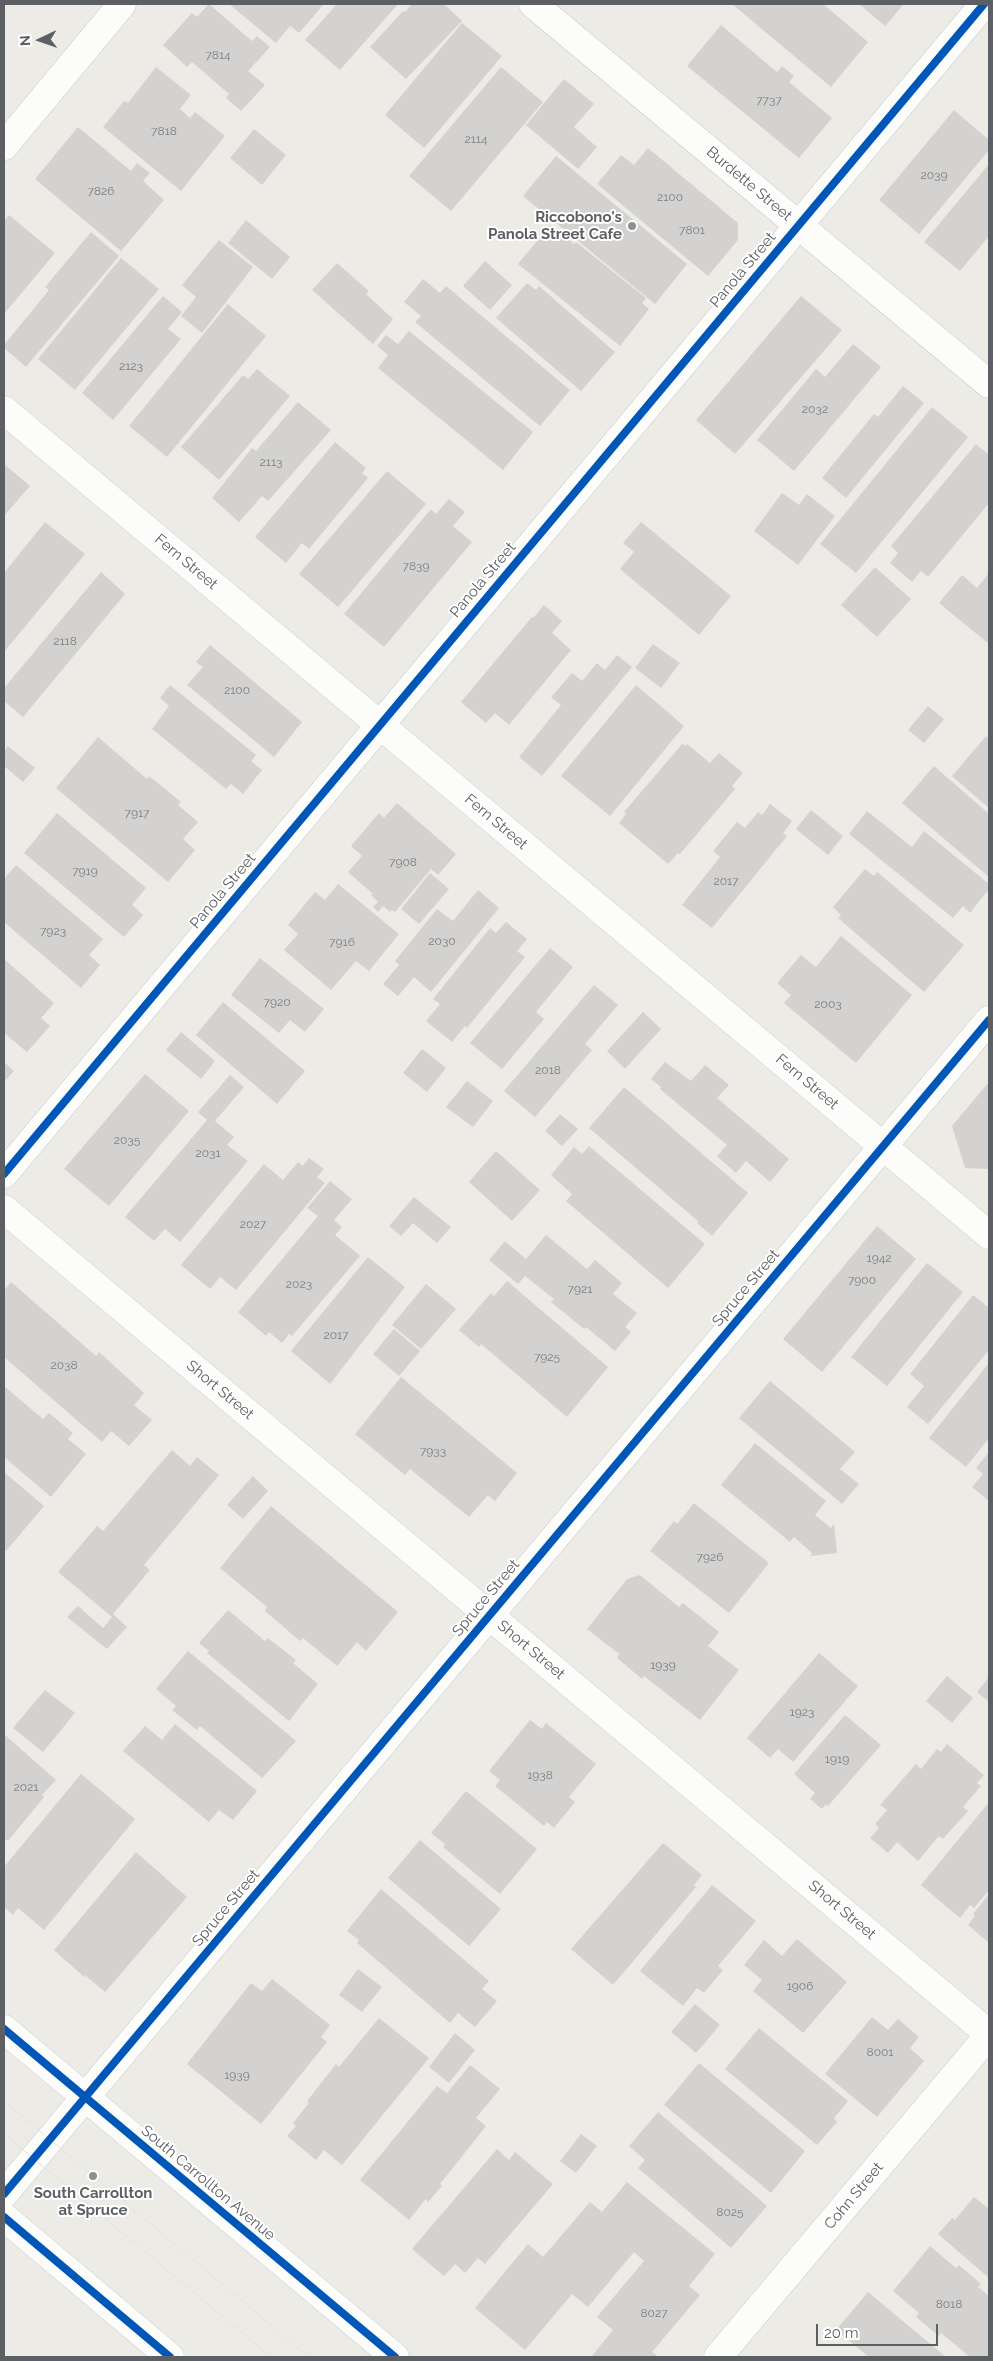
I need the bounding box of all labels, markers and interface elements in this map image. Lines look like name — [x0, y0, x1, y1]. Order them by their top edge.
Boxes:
north arrow — [15, 15, 65, 65]
text: N — [17, 35, 33, 47]
house number: 7814 — [205, 48, 231, 62]
house number: 7737 — [756, 93, 782, 107]
house number: 7818 — [151, 124, 177, 138]
house number: 2114 — [464, 132, 488, 146]
street label: Burdette Street — [703, 143, 795, 225]
house number: 2039 — [920, 168, 948, 182]
house number: 7826 — [87, 184, 115, 198]
house number: 2100 — [657, 190, 683, 204]
place label: Riccobono's Panola Street Cafe — [488, 208, 622, 243]
marker: Riccobono's Panola Street Cafe — [626, 220, 638, 232]
house number: 7801 — [679, 223, 705, 237]
street label: Panola Street — [706, 229, 780, 311]
house number: 2123 — [119, 359, 143, 373]
house number: 2032 — [802, 402, 828, 416]
house number: 2113 — [260, 455, 282, 469]
street label: Fern Street — [151, 530, 221, 594]
street label: Panola Street — [446, 539, 520, 621]
house number: 7839 — [403, 559, 429, 573]
house number: 2118 — [53, 634, 77, 648]
house number: 2100 — [224, 683, 250, 697]
street label: Fern Street — [461, 790, 531, 854]
house number: 7917 — [125, 806, 149, 820]
street label: Panola Street — [186, 850, 260, 932]
house number: 7908 — [389, 855, 417, 869]
house number: 7919 — [72, 864, 98, 878]
house number: 2017 — [713, 874, 739, 888]
house number: 7923 — [40, 924, 66, 938]
house number: 2030 — [428, 934, 456, 948]
house number: 7916 — [329, 935, 355, 949]
house number: 7920 — [263, 995, 291, 1009]
house number: 2003 — [814, 997, 842, 1011]
street label: Fern Street — [772, 1050, 842, 1114]
house number: 2018 — [535, 1063, 561, 1077]
house number: 2035 — [114, 1133, 140, 1147]
house number: 2031 — [195, 1146, 221, 1160]
house number: 2027 — [240, 1217, 266, 1231]
street label: Spruce Street — [709, 1246, 783, 1330]
house number: 1942 — [867, 1251, 891, 1265]
house number: 7900 — [848, 1273, 876, 1287]
house number: 2023 — [286, 1277, 312, 1291]
house number: 7921 — [568, 1282, 592, 1296]
house number: 2017 — [323, 1328, 349, 1342]
house number: 7925 — [534, 1350, 560, 1364]
street label: Short Street — [183, 1357, 257, 1423]
house number: 2038 — [50, 1358, 78, 1372]
house number: 7933 — [420, 1444, 446, 1458]
house number: 7926 — [697, 1550, 723, 1564]
street label: Spruce Street — [449, 1556, 523, 1640]
street label: Short Street — [494, 1617, 568, 1683]
house number: 1939 — [650, 1658, 676, 1672]
house number: 1923 — [790, 1705, 814, 1719]
house number: 1919 — [825, 1752, 849, 1766]
house number: 1938 — [527, 1768, 553, 1782]
house number: 2021 — [14, 1780, 38, 1794]
street label: Spruce Street — [189, 1866, 263, 1950]
street label: Short Street — [805, 1877, 879, 1943]
house number: 1906 — [787, 1979, 813, 1993]
house number: 8001 — [867, 2045, 893, 2059]
house number: 1939 — [224, 2068, 250, 2082]
street label: South Carrollton Avenue — [137, 2122, 279, 2244]
street label: Cohn Street — [821, 2159, 887, 2233]
marker: South Carrollton at Spruce — [87, 2170, 99, 2182]
place label: South Carrollton at Spruce — [34, 2184, 152, 2219]
house number: 8025 — [716, 2205, 744, 2219]
house number: 8018 — [936, 2297, 962, 2311]
house number: 8027 — [640, 2306, 668, 2320]
scale bar — [818, 2314, 940, 2346]
text: 20 m — [824, 2324, 859, 2342]

